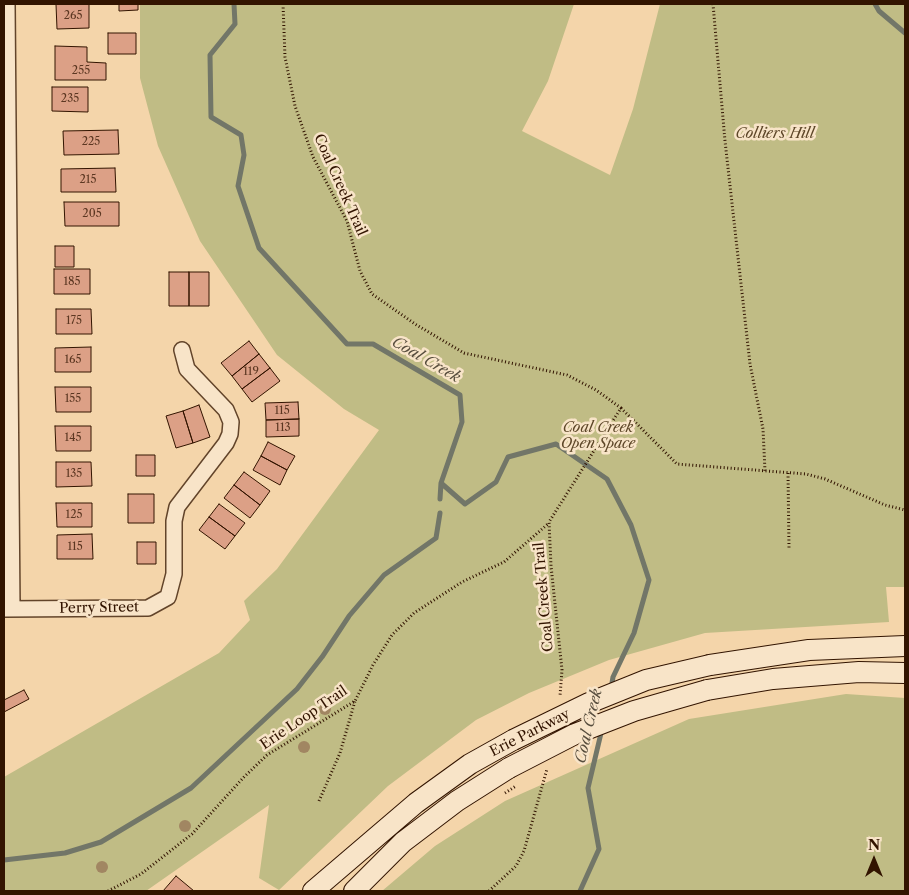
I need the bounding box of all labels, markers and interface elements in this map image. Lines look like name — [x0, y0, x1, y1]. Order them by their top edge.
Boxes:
house number: 265 — [64, 9, 82, 23]
house number: 255 — [72, 64, 90, 78]
house number: 235 — [61, 92, 79, 106]
park label: Colliers Hill — [735, 126, 815, 142]
street label: Coal Creek Trail — [310, 131, 370, 239]
house number: 225 — [82, 135, 100, 149]
house number: 215 — [80, 173, 96, 187]
house number: 205 — [82, 207, 102, 221]
house number: 185 — [63, 275, 81, 289]
house number: 175 — [66, 314, 82, 328]
water label: Coal Creek — [389, 333, 463, 387]
house number: 165 — [64, 353, 82, 367]
house number: 119 — [243, 365, 259, 379]
house number: 155 — [65, 392, 81, 406]
house number: 115 — [274, 404, 290, 418]
park label: Coal Creek Open Space — [561, 420, 635, 452]
house number: 113 — [275, 421, 291, 435]
house number: 145 — [65, 431, 81, 445]
house number: 135 — [66, 467, 82, 481]
house number: 125 — [66, 508, 82, 522]
house number: 115 — [67, 540, 83, 554]
street label: Coal Creek Trail — [531, 542, 557, 652]
street label: Perry Street — [59, 599, 139, 617]
street label: Erie Loop Trail — [257, 683, 351, 753]
water label: Coal Creek — [572, 687, 606, 765]
street label: Erie Parkway — [487, 706, 573, 760]
north arrow — [849, 835, 899, 885]
text: N — [868, 836, 880, 854]

